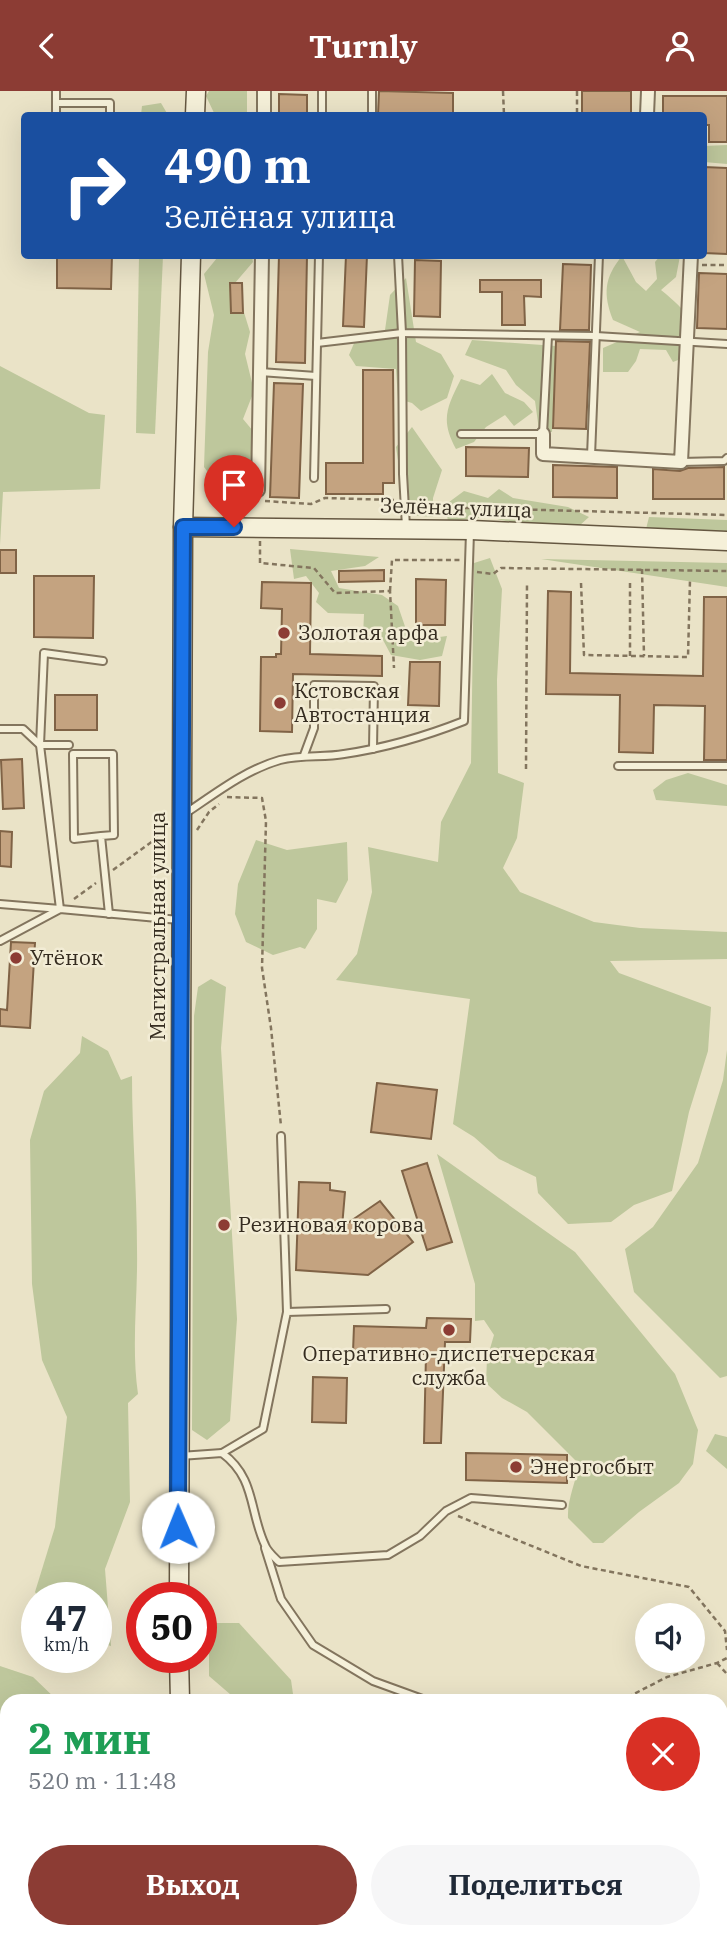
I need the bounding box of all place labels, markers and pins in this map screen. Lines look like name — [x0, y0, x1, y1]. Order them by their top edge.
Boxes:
pin — [204, 455, 264, 527]
place label: Золотая арфа — [298, 618, 439, 646]
marker: Золотая арфа — [276, 625, 292, 641]
place label: Кстовская Автостанция — [294, 676, 430, 728]
marker: Кстовская Автостанция — [272, 695, 288, 711]
place label: Утёнок — [30, 943, 103, 971]
marker: Утёнок — [8, 950, 24, 966]
place label: Резиновая корова — [238, 1210, 424, 1238]
marker: Резиновая корова — [216, 1217, 232, 1233]
marker: Оперативно-диспетчерская служба — [441, 1322, 457, 1338]
place label: Оперативно-диспетчерская служба — [303, 1339, 595, 1391]
place label: Энергосбыт — [530, 1452, 654, 1480]
marker: Энергосбыт — [508, 1459, 524, 1475]

